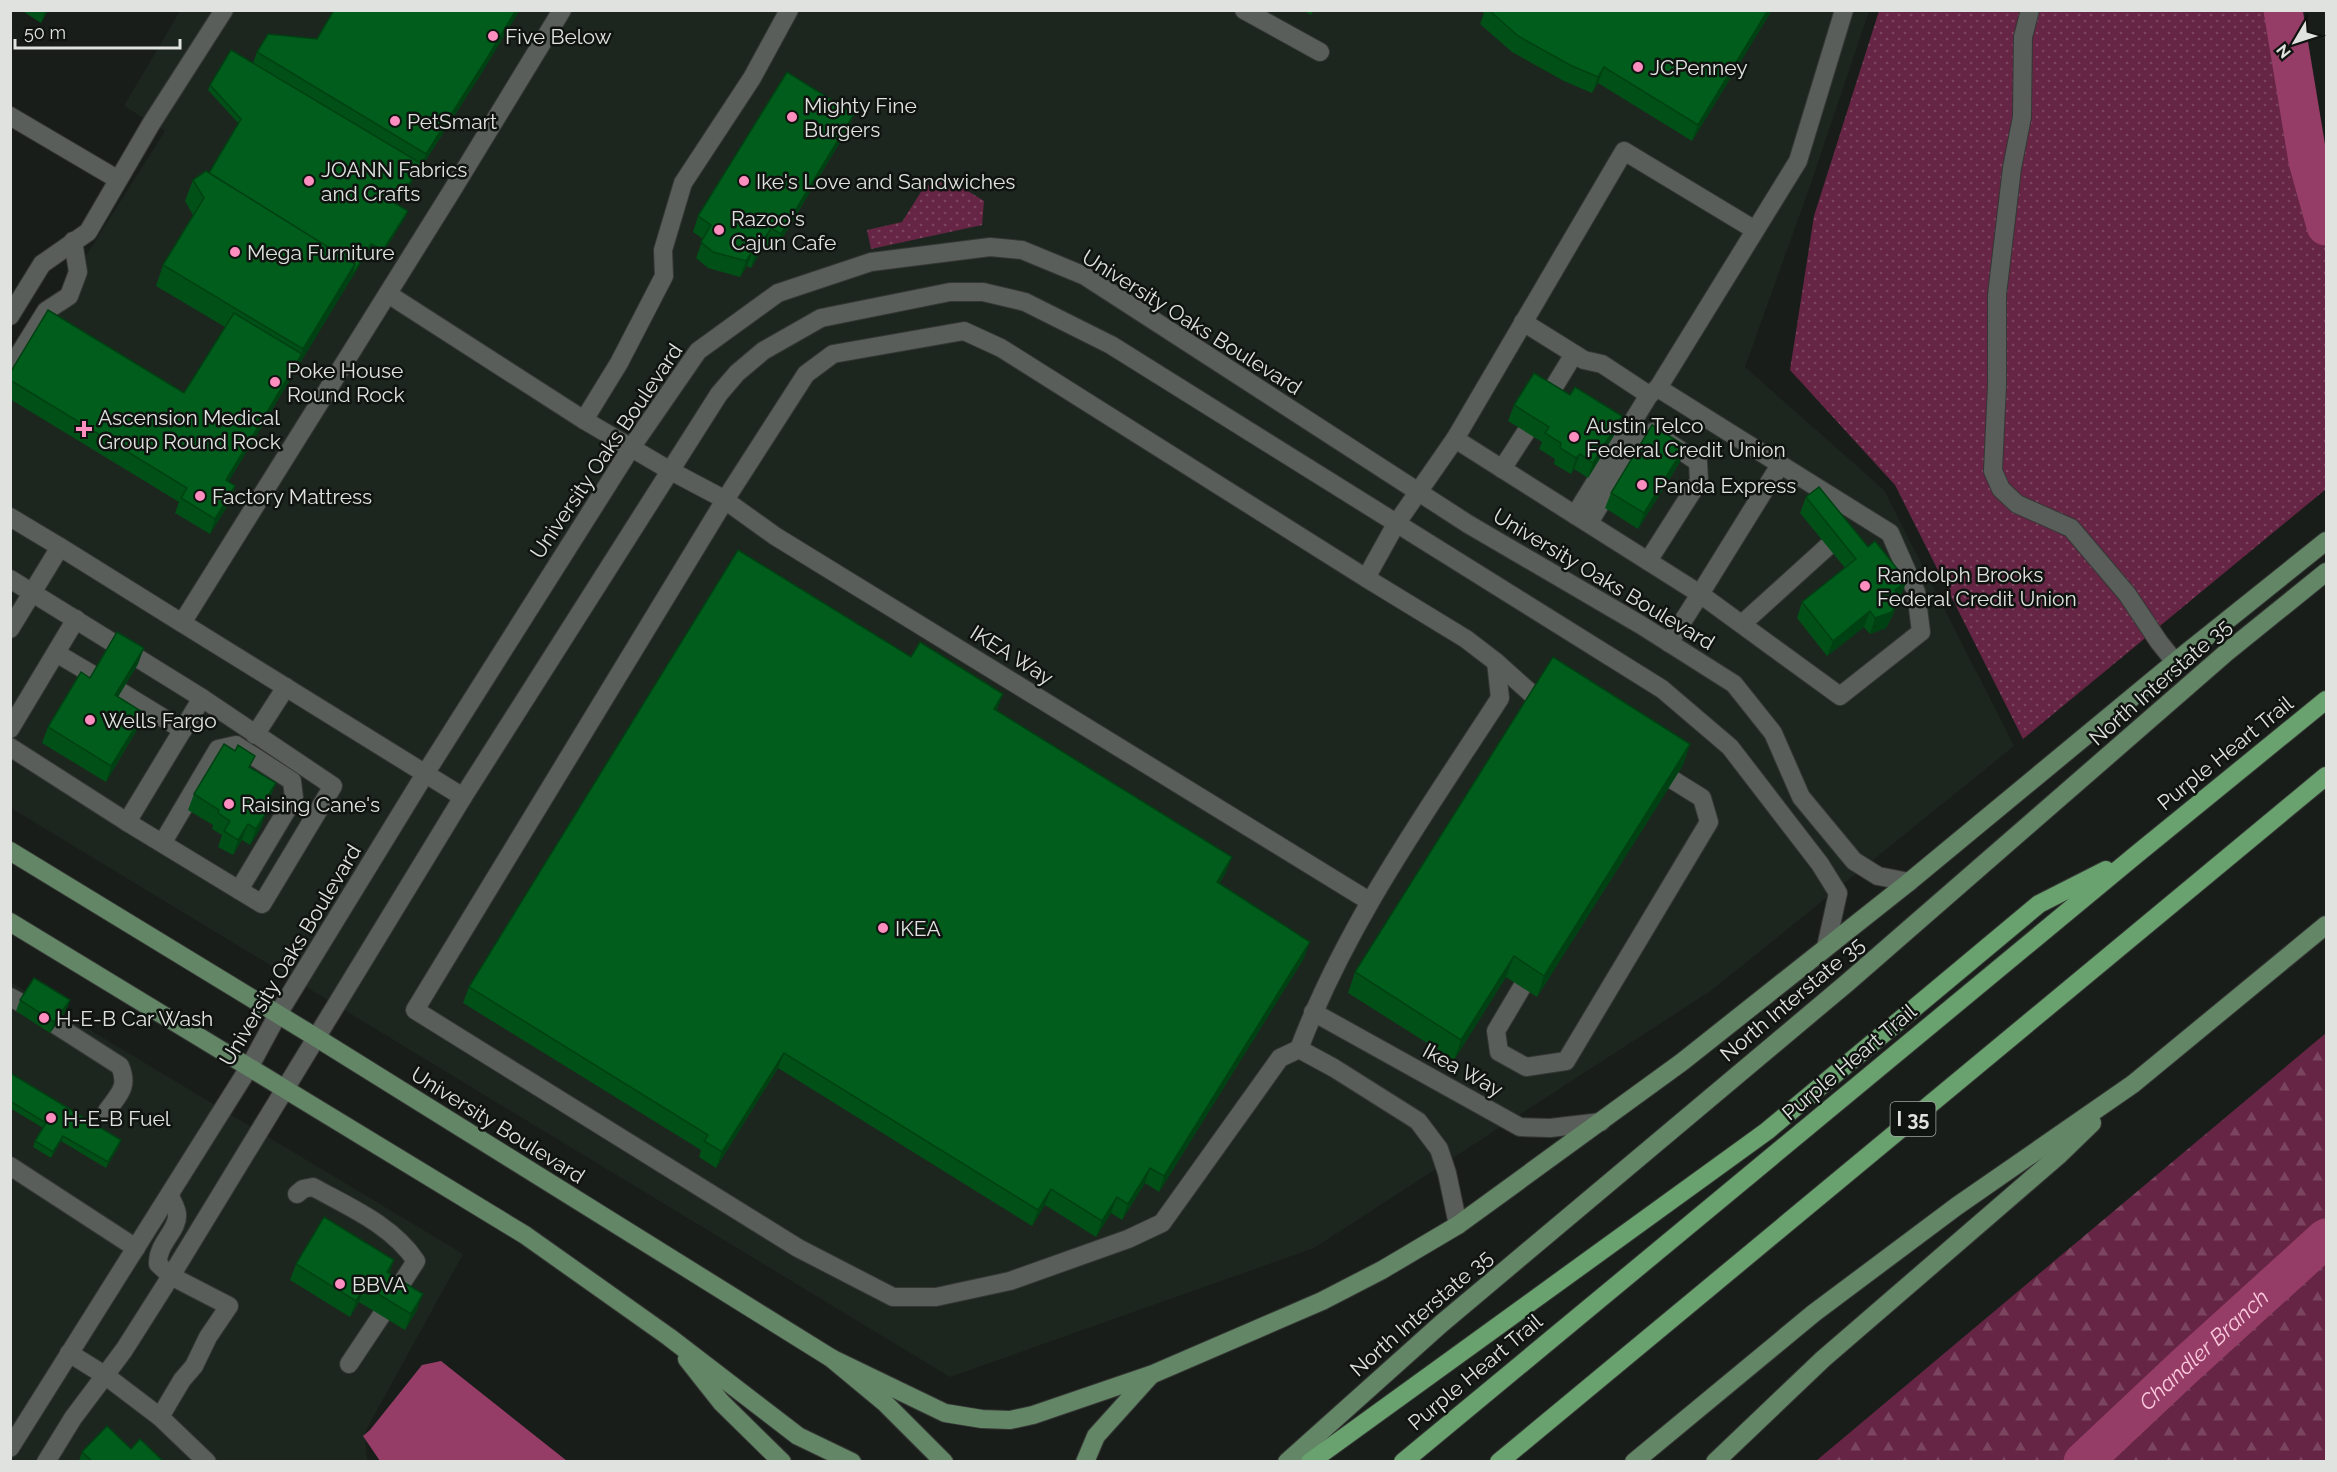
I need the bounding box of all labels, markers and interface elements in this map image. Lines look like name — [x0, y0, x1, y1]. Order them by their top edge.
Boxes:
scale bar — [15, 12, 180, 50]
north arrow — [2265, 12, 2325, 72]
text: 50 m — [24, 22, 66, 43]
place label: Five Below — [505, 24, 612, 49]
marker: Five Below — [486, 29, 500, 43]
text: N — [2273, 40, 2295, 62]
place label: JCPenney — [1650, 55, 1748, 80]
marker: JCPenney — [1631, 60, 1645, 74]
place label: Mighty Fine Burgers — [804, 93, 917, 142]
place label: PetSmart — [407, 109, 497, 134]
marker: Mighty Fine Burgers — [785, 110, 799, 124]
marker: PetSmart — [388, 114, 402, 128]
place label: JOANN Fabrics and Crafts — [321, 157, 467, 206]
place label: Ike's Love and Sandwiches — [756, 169, 1015, 194]
marker: JOANN Fabrics and Crafts — [302, 174, 316, 188]
marker: Ike's Love and Sandwiches — [737, 174, 751, 188]
place label: Razoo's Cajun Cafe — [731, 206, 836, 255]
marker: Razoo's Cajun Cafe — [712, 223, 726, 237]
place label: Mega Furniture — [247, 240, 395, 265]
street label: University Oaks Boulevard — [1078, 244, 1306, 400]
marker: Mega Furniture — [228, 245, 242, 259]
street label: University Oaks Boulevard — [525, 339, 687, 563]
place label: Poke House Round Rock — [287, 358, 405, 407]
marker: Poke House Round Rock — [268, 375, 282, 389]
place label: Ascension Medical Group Round Rock — [98, 405, 281, 454]
place label: Austin Telco Federal Credit Union — [1586, 413, 1786, 462]
marker: Ascension Medical Group Round Rock — [75, 420, 93, 438]
marker: Austin Telco Federal Credit Union — [1567, 430, 1581, 444]
place label: Panda Express — [1654, 473, 1796, 498]
marker: Panda Express — [1635, 478, 1649, 492]
place label: Factory Mattress — [212, 484, 372, 509]
marker: Factory Mattress — [193, 489, 207, 503]
street label: University Oaks Boulevard — [1489, 503, 1719, 655]
place label: Randolph Brooks Federal Credit Union — [1877, 562, 2077, 611]
marker: Randolph Brooks Federal Credit Union — [1858, 579, 1872, 593]
street label: North Interstate 35 — [2084, 613, 2236, 751]
street label: IKEA Way — [966, 620, 1058, 690]
street label: Purple Heart Trail — [2152, 690, 2298, 815]
place label: Wells Fargo — [102, 708, 217, 733]
marker: Wells Fargo — [83, 713, 97, 727]
place label: Raising Cane's — [241, 792, 380, 817]
marker: Raising Cane's — [222, 797, 236, 811]
street label: University Oaks Boulevard — [214, 840, 366, 1070]
place label: IKEA — [895, 916, 941, 941]
marker: IKEA — [876, 921, 890, 935]
street label: North Interstate 35 — [1715, 932, 1869, 1066]
street label: Purple Heart Trail — [1777, 998, 1921, 1125]
place label: H-E-B Car Wash — [56, 1006, 213, 1031]
marker: H-E-B Car Wash — [37, 1011, 51, 1025]
street label: Ikea Way — [1419, 1038, 1507, 1102]
street label: University Boulevard — [406, 1061, 590, 1189]
road number: I 35 — [1890, 1102, 1936, 1136]
place label: H-E-B Fuel — [63, 1106, 171, 1131]
marker: H-E-B Fuel — [44, 1111, 58, 1125]
street label: North Interstate 35 — [1345, 1244, 1497, 1382]
place label: BBVA — [352, 1272, 407, 1297]
marker: BBVA — [333, 1277, 347, 1291]
water label: Chandler Branch — [2134, 1284, 2274, 1415]
street label: Purple Heart Trail — [1403, 1308, 1547, 1435]

